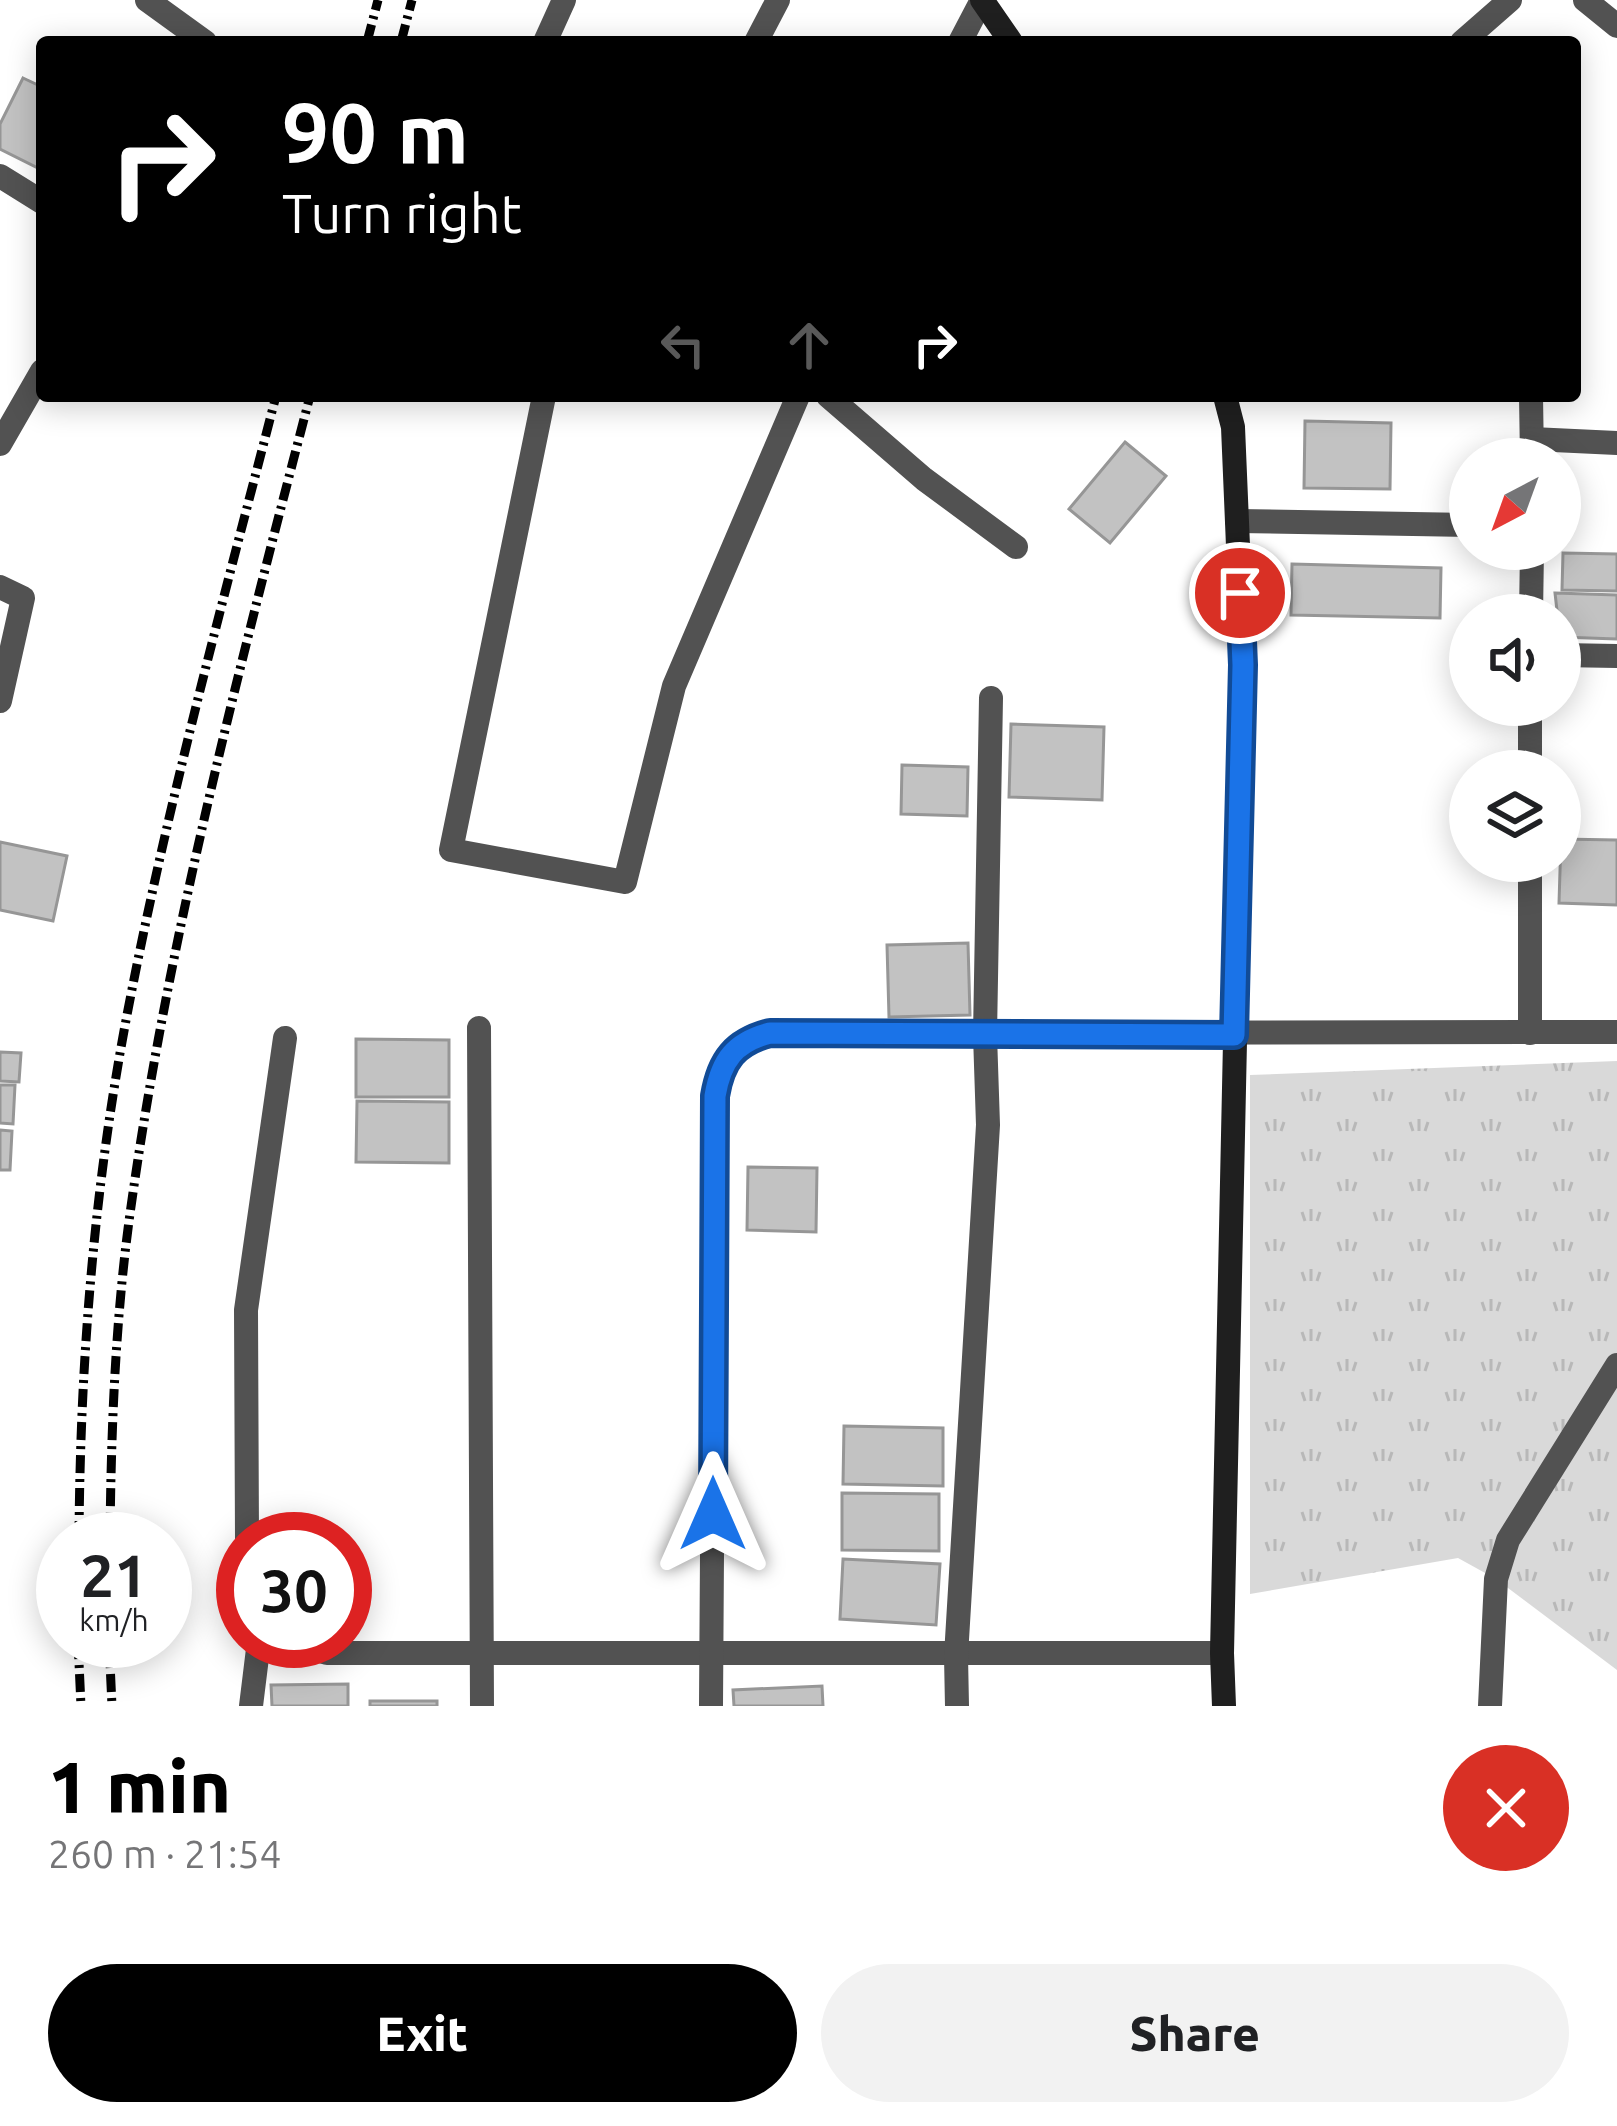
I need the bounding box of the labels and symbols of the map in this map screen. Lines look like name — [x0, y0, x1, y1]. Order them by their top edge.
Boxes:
north arrow — [1449, 438, 1581, 570]
pin — [1189, 542, 1291, 644]
position arrow — [650, 1451, 776, 1577]
speed limit sign: 30 — [216, 1512, 372, 1668]

